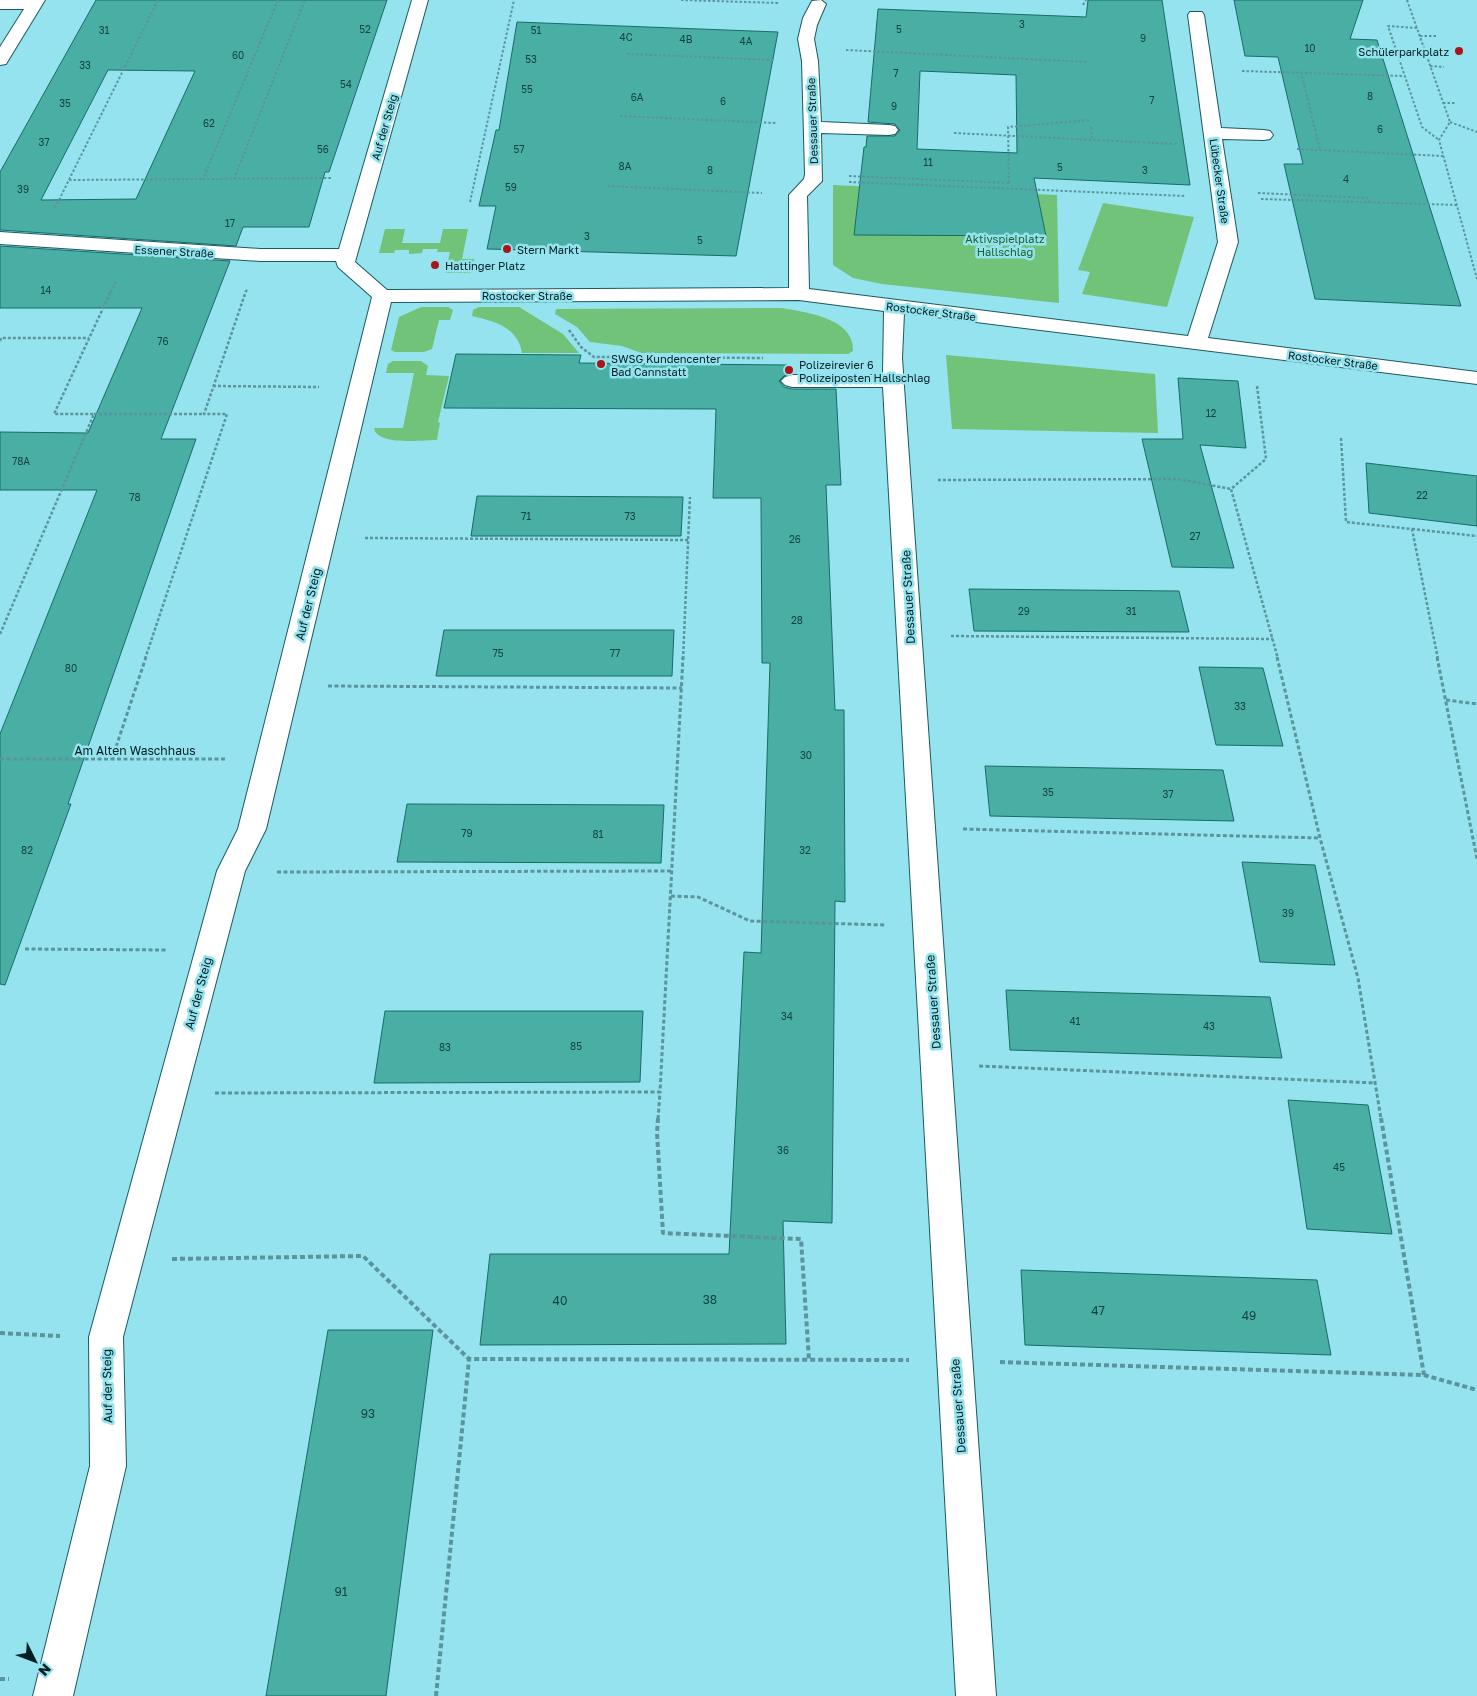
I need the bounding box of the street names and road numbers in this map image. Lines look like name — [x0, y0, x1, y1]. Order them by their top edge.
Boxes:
street label: Dessauer Straße — [804, 78, 820, 164]
street label: Auf der Steig — [368, 92, 400, 162]
street label: Lübecker Straße — [1208, 138, 1232, 224]
street label: Essener Straße — [134, 242, 214, 260]
street label: Rostocker Straße — [482, 289, 572, 302]
street label: Rostocker Straße — [885, 299, 977, 323]
street label: Rostocker Straße — [1287, 348, 1379, 372]
street label: Dessauer Straße — [898, 550, 918, 644]
street label: Auf der Steig — [292, 566, 324, 642]
street label: Am Alten Waschhaus — [74, 743, 196, 758]
street label: Dessauer Straße — [922, 954, 944, 1050]
street label: Auf der Steig — [181, 955, 215, 1031]
street label: Auf der Steig — [99, 1349, 115, 1423]
street label: Dessauer Straße — [947, 1358, 969, 1454]

